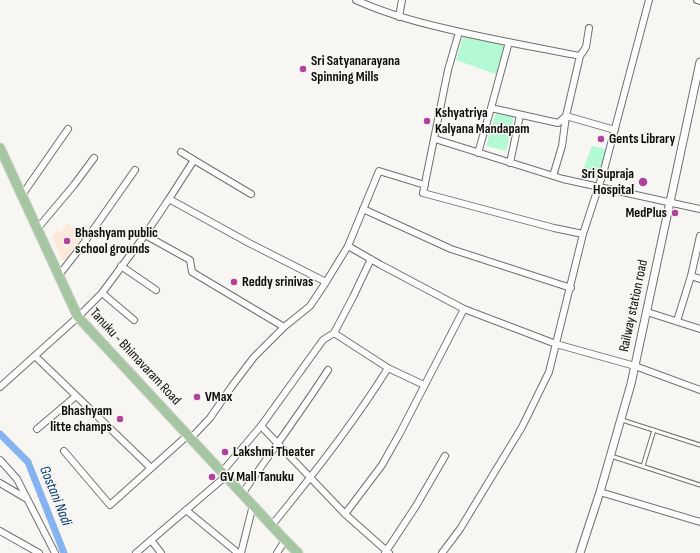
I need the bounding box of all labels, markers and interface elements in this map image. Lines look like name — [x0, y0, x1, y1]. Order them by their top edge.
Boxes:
place label: Sri Satyanarayana Spinning Mills — [311, 53, 400, 86]
marker: Sri Satyanarayana Spinning Mills — [298, 64, 308, 74]
place label: Kshyatriya Kalyana Mandapam — [435, 105, 530, 138]
marker: Kshyatriya Kalyana Mandapam — [422, 116, 432, 126]
place label: Gents Library — [609, 131, 675, 147]
marker: Gents Library — [596, 134, 606, 144]
place label: Sri Supraja Hospital — [581, 166, 634, 198]
marker: Sri Supraja Hospital — [637, 176, 649, 188]
place label: MedPlus — [625, 205, 667, 221]
marker: MedPlus — [670, 208, 680, 218]
place label: Bhashyam public school grounds — [75, 225, 158, 258]
marker: Bhashyam public school grounds — [62, 236, 72, 246]
street label: Railway station road — [616, 258, 652, 354]
place label: Reddy srinivas — [242, 274, 313, 290]
marker: Reddy srinivas — [229, 277, 239, 287]
street label: Tanuku - Bhimavaram Road — [86, 305, 184, 409]
place label: VMax — [205, 389, 232, 405]
marker: VMax — [192, 392, 202, 402]
place label: Bhashyam litte champs — [50, 403, 112, 436]
marker: Bhashyam litte champs — [115, 414, 125, 424]
place label: Lakshmi Theater — [233, 444, 315, 460]
marker: Lakshmi Theater — [220, 447, 230, 457]
water label: Gostani Nadi — [35, 463, 75, 529]
place label: GV Mall Tanuku — [220, 469, 294, 485]
marker: GV Mall Tanuku — [207, 472, 217, 482]

